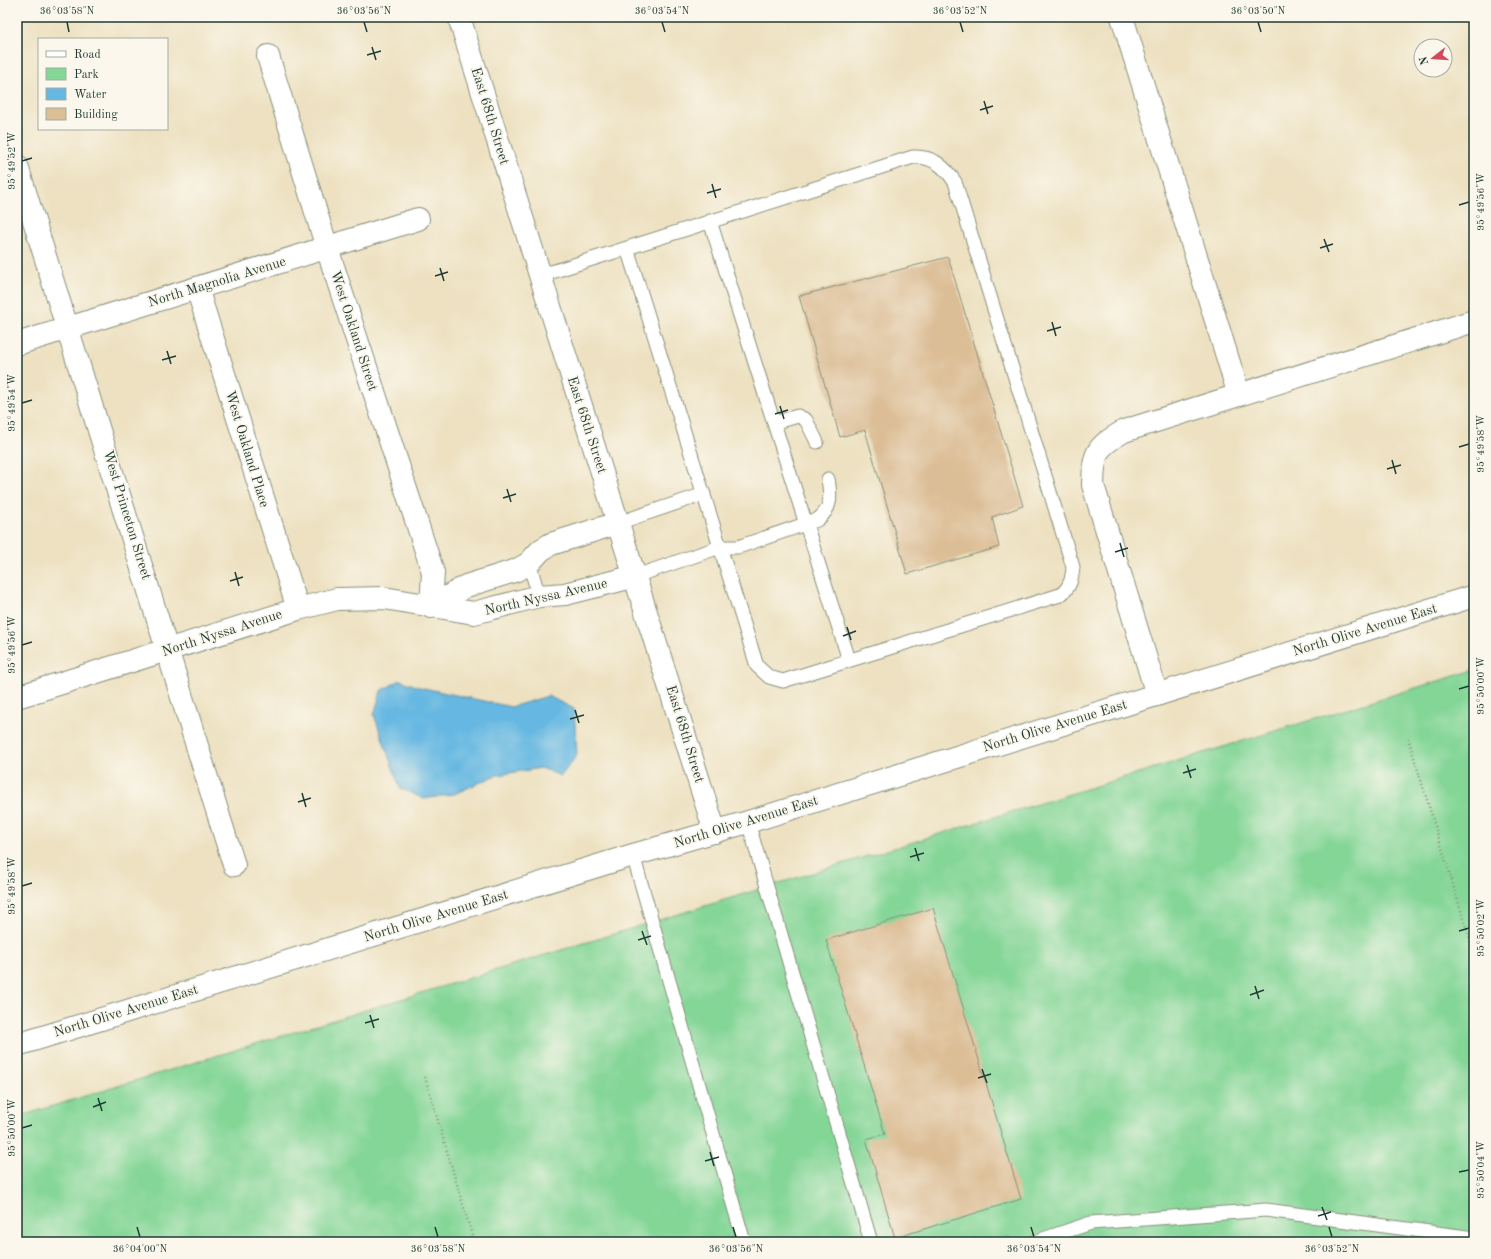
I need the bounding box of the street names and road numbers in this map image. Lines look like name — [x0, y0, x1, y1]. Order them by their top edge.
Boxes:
street label: East 68th Street — [469, 66, 512, 167]
street label: North Magnolia Avenue — [146, 254, 288, 310]
street label: West Oakland Street — [328, 269, 380, 393]
street label: East 68th Street — [565, 375, 609, 475]
street label: West Oakland Place — [223, 389, 271, 509]
street label: West Princeton Street — [101, 449, 153, 581]
street label: North Nyssa Avenue — [483, 576, 609, 618]
street label: North Olive Avenue East — [1291, 601, 1439, 659]
street label: North Nyssa Avenue — [160, 607, 284, 659]
street label: East 68th Street — [664, 684, 707, 785]
street label: North Olive Avenue East — [981, 697, 1129, 755]
street label: North Olive Avenue East — [672, 793, 820, 851]
street label: North Olive Avenue East — [362, 887, 510, 945]
street label: North Olive Avenue East — [52, 982, 200, 1040]

